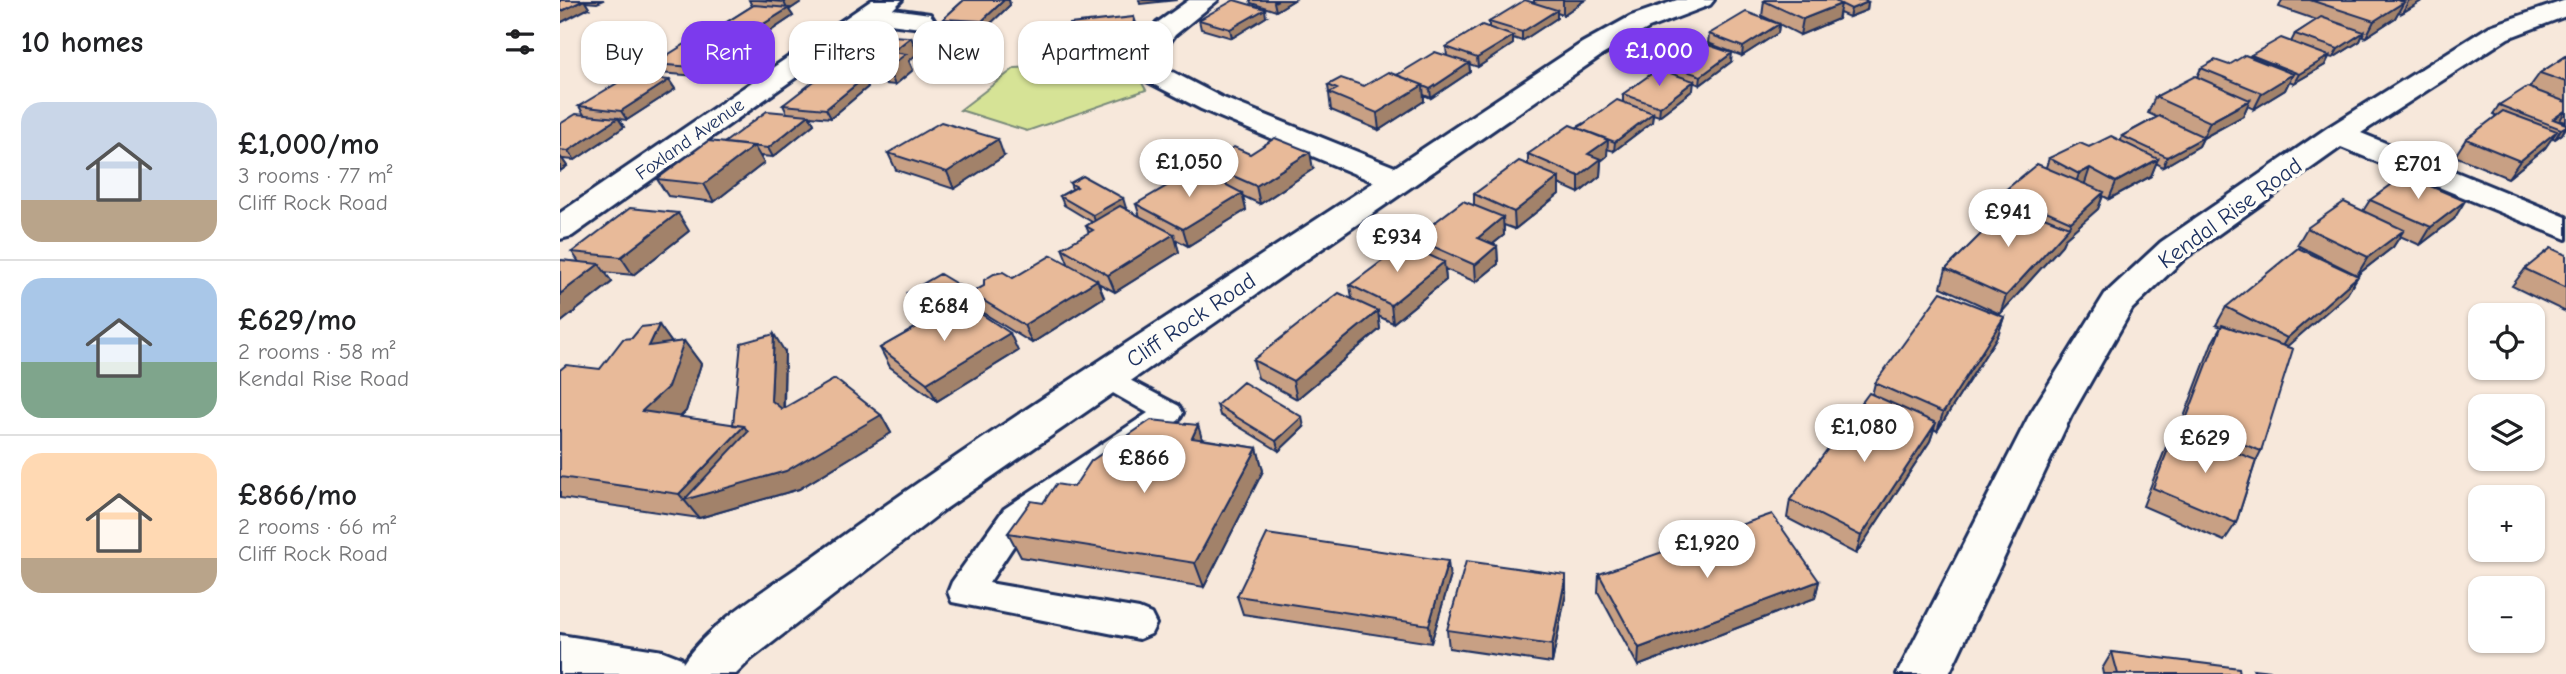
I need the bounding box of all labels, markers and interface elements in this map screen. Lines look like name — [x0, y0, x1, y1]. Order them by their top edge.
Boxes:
chip: Buy — [581, 21, 667, 84]
chip: Rent — [681, 21, 775, 84]
chip: Filters — [789, 21, 899, 84]
chip: New — [913, 21, 1004, 84]
chip: Apartment — [1018, 21, 1173, 84]
icon: filters — [501, 23, 539, 61]
text: 10 homes — [21, 25, 143, 60]
pin: £1,000 — [1602, 28, 1716, 88]
text: £1,000 — [1625, 37, 1693, 64]
street label: Foxland Avenue — [632, 94, 748, 184]
text: £1,000/mo — [238, 127, 379, 162]
icon: home — [77, 130, 161, 214]
pin: £1,050 — [1132, 140, 1246, 199]
pin: £701 — [2377, 142, 2459, 201]
text: £1,050 — [1155, 148, 1223, 175]
text: £701 — [2394, 150, 2442, 177]
street label: Kendal Rise Road — [2153, 152, 2307, 274]
text: 3 rooms · 77 m² — [238, 162, 393, 189]
text: Cliff Rock Road — [238, 189, 388, 216]
pin: £941 — [1967, 190, 2049, 249]
text: £941 — [1985, 198, 2032, 225]
pin: £934 — [1356, 215, 1438, 274]
text: £934 — [1372, 223, 1422, 250]
street label: Cliff Rock Road — [1121, 267, 1261, 373]
pin: £684 — [903, 284, 985, 343]
text: £684 — [919, 292, 969, 319]
text: £629/mo — [238, 303, 357, 338]
map controls — [2468, 303, 2545, 653]
button: locate — [2468, 303, 2545, 380]
icon: home — [77, 306, 161, 390]
text: 2 rooms · 58 m² — [238, 338, 396, 365]
text: Kendal Rise Road — [238, 365, 409, 392]
button: layers — [2468, 394, 2545, 471]
pin: £1,080 — [1807, 405, 1921, 464]
text: £1,080 — [1831, 413, 1897, 440]
pin: £629 — [2164, 416, 2246, 475]
text: £629 — [2180, 424, 2230, 451]
pin: £866 — [1103, 435, 1185, 495]
text: £866 — [1119, 444, 1169, 471]
text: £866/mo — [238, 478, 357, 513]
icon: home — [77, 481, 161, 565]
button: + — [2468, 485, 2545, 562]
text: 2 rooms · 66 m² — [238, 513, 396, 540]
pin: £1,920 — [1650, 520, 1764, 580]
text: £1,920 — [1674, 529, 1740, 556]
text: Cliff Rock Road — [238, 540, 388, 567]
button: − — [2468, 576, 2545, 653]

